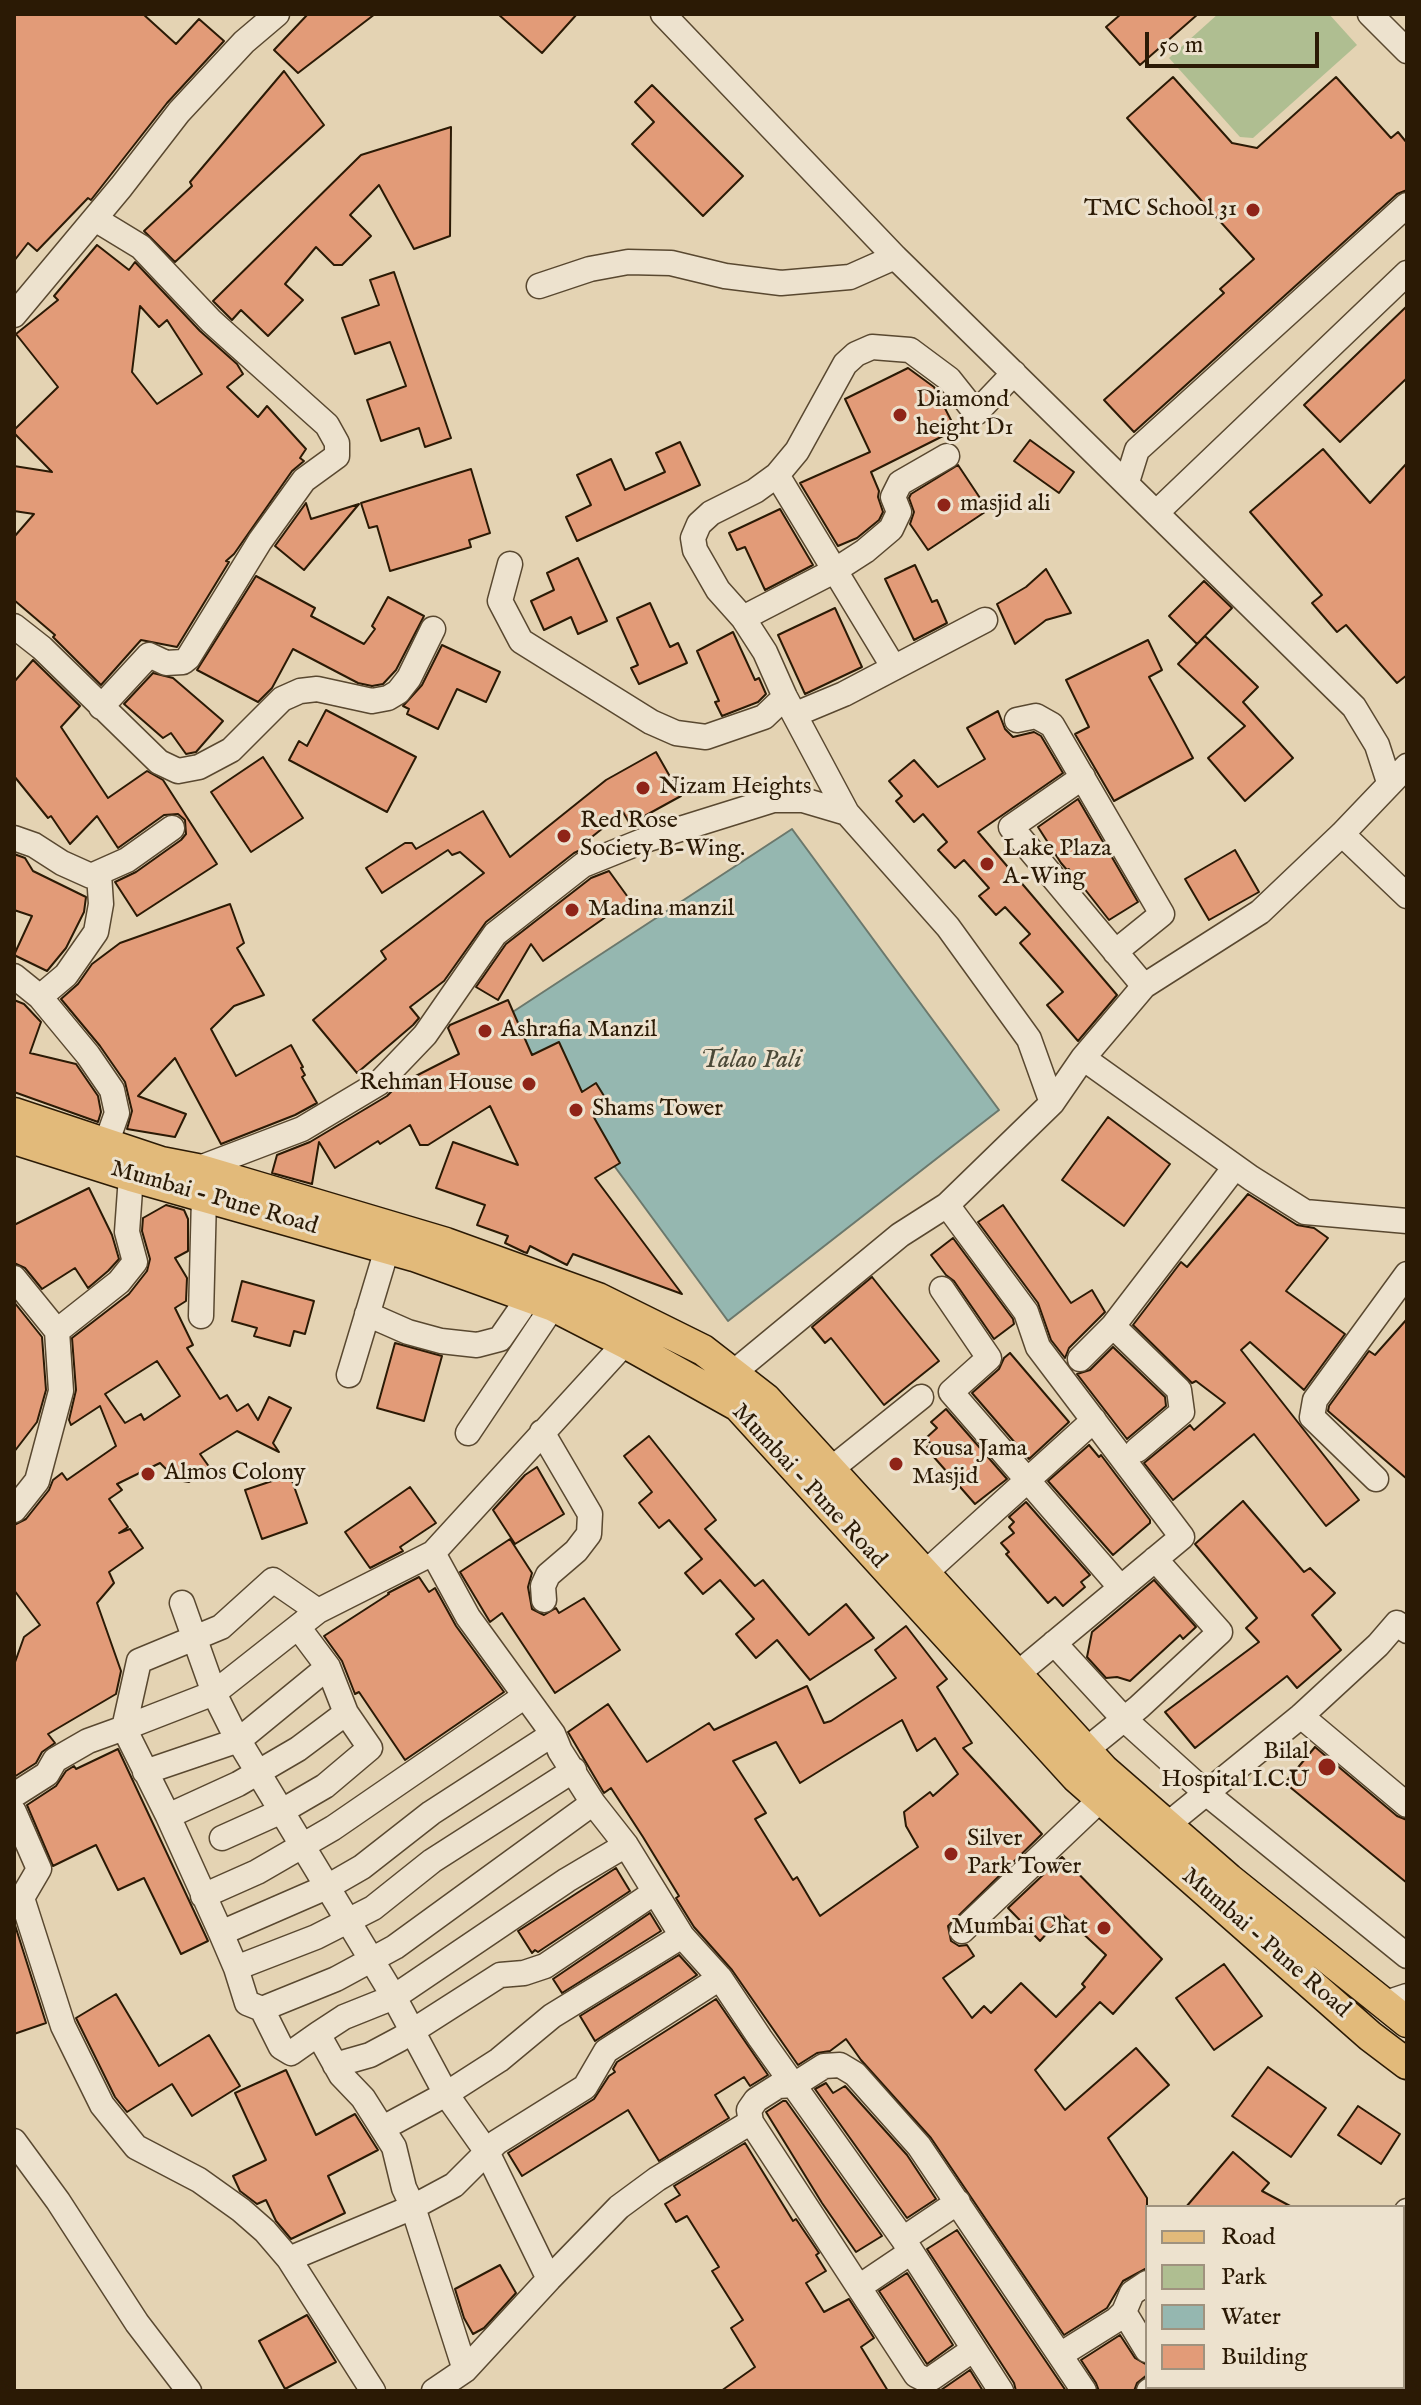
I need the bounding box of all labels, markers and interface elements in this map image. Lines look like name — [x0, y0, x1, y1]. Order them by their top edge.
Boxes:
scale bar — [1149, 16, 1323, 66]
text: 50 m — [1159, 30, 1203, 61]
place label: TMC School 31 — [1084, 196, 1237, 224]
marker: TMC School 31 — [1244, 201, 1262, 219]
place label: Diamond height D1 — [916, 387, 1014, 443]
marker: Diamond height D1 — [891, 406, 909, 424]
place label: masjid ali — [960, 491, 1051, 519]
marker: masjid ali — [935, 496, 953, 514]
place label: Nizam Heights — [659, 774, 811, 802]
marker: Nizam Heights — [634, 779, 652, 797]
place label: Red Rose Society B-Wing. — [580, 808, 745, 864]
marker: Red Rose Society B-Wing. — [555, 827, 573, 845]
place label: Lake Plaza A-Wing — [1003, 836, 1112, 892]
marker: Lake Plaza A-Wing — [978, 855, 996, 873]
place label: Madina manzil — [588, 896, 734, 924]
marker: Madina manzil — [563, 901, 581, 919]
place label: Ashrafia Manzil — [501, 1017, 657, 1045]
marker: Ashrafia Manzil — [476, 1022, 494, 1040]
water label: Talao Pali — [700, 1046, 802, 1078]
place label: Rehman House — [359, 1070, 513, 1098]
marker: Rehman House — [520, 1075, 538, 1093]
place label: Shams Tower — [592, 1096, 723, 1124]
marker: Shams Tower — [567, 1101, 585, 1119]
street label: Mumbai - Pune Road — [107, 1156, 321, 1242]
street label: Mumbai - Pune Road — [724, 1399, 892, 1575]
place label: Kousa Jama Masjid — [912, 1436, 1027, 1492]
marker: Kousa Jama Masjid — [887, 1455, 905, 1473]
place label: Almos Colony — [164, 1460, 306, 1488]
marker: Almos Colony — [139, 1465, 157, 1483]
place label: Bilal Hospital I.C.U — [1161, 1739, 1309, 1795]
marker: Bilal Hospital I.C.U — [1316, 1756, 1338, 1778]
place label: Silver Park Tower — [967, 1826, 1081, 1882]
marker: Silver Park Tower — [942, 1845, 960, 1863]
street label: Mumbai - Pune Road — [1175, 1863, 1355, 2025]
place label: Mumbai Chat — [951, 1914, 1088, 1942]
marker: Mumbai Chat — [1095, 1919, 1113, 1937]
legend — [1145, 2205, 1405, 2389]
text: Road — [1221, 2222, 1275, 2253]
text: Park — [1221, 2262, 1267, 2293]
text: Water — [1221, 2302, 1281, 2333]
text: Building — [1221, 2342, 1307, 2373]

